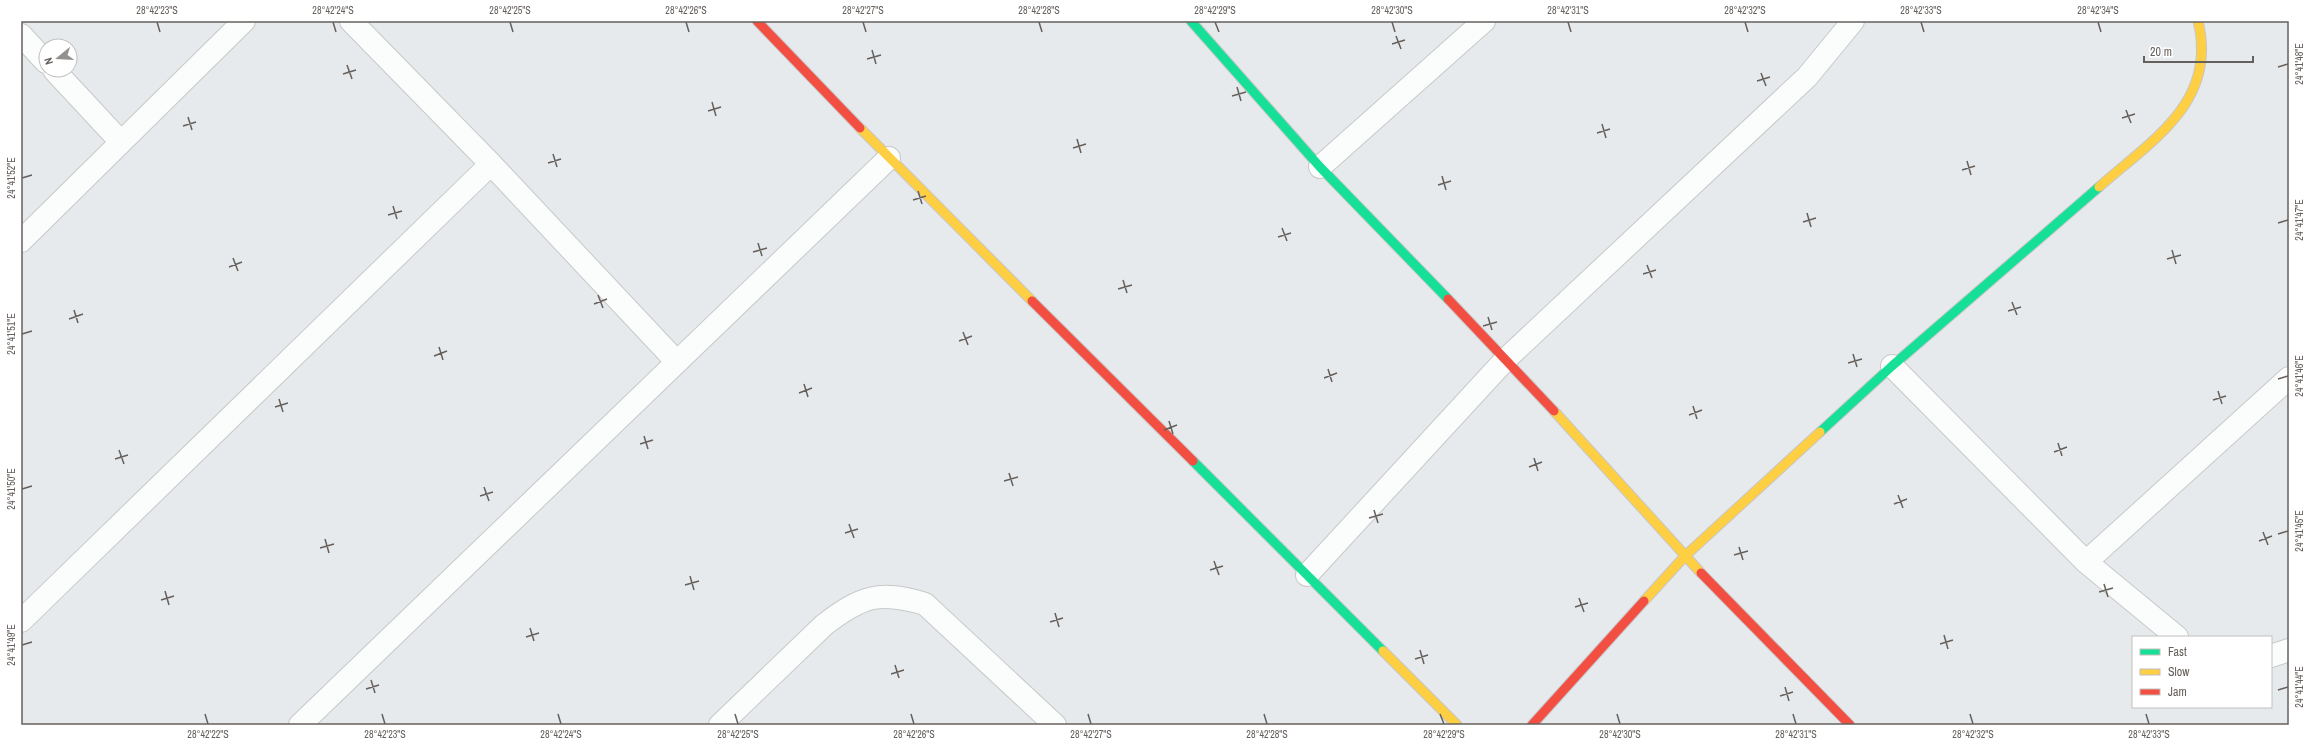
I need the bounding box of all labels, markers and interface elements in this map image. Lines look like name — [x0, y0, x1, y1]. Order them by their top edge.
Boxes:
text: 28°42'23"S — [136, 4, 178, 17]
text: 28°42'24"S — [312, 4, 354, 17]
text: 28°42'25"S — [489, 4, 531, 17]
text: 28°42'26"S — [665, 4, 707, 17]
text: 28°42'27"S — [842, 4, 884, 17]
text: 28°42'28"S — [1018, 4, 1060, 17]
text: 28°42'29"S — [1194, 4, 1236, 17]
text: 28°42'30"S — [1371, 4, 1413, 17]
text: 28°42'31"S — [1547, 4, 1589, 17]
text: 28°42'32"S — [1724, 4, 1766, 17]
text: 28°42'33"S — [1900, 4, 1942, 17]
text: 28°42'34"S — [2077, 4, 2119, 17]
north arrow — [38, 38, 78, 78]
scale bar — [2144, 38, 2253, 64]
text: 24°41'48"E — [2293, 43, 2306, 85]
text: 20 m — [2150, 44, 2172, 60]
text: N — [41, 56, 56, 66]
text: 24°41'52"E — [5, 157, 18, 199]
text: 24°41'47"E — [2293, 199, 2306, 241]
text: 24°41'51"E — [5, 313, 18, 355]
text: 24°41'46"E — [2293, 355, 2306, 397]
text: 24°41'50"E — [5, 468, 18, 510]
text: 24°41'45"E — [2293, 510, 2306, 552]
text: 24°41'49"E — [5, 624, 18, 666]
legend — [2132, 636, 2272, 708]
text: Fast — [2168, 644, 2187, 660]
text: Slow — [2168, 664, 2190, 680]
text: 24°41'44"E — [2293, 666, 2306, 708]
text: Jam — [2168, 684, 2187, 700]
text: 28°42'22"S — [187, 728, 229, 741]
text: 28°42'23"S — [364, 728, 406, 741]
text: 28°42'24"S — [540, 728, 582, 741]
text: 28°42'25"S — [717, 728, 759, 741]
text: 28°42'26"S — [893, 728, 935, 741]
text: 28°42'27"S — [1070, 728, 1112, 741]
text: 28°42'28"S — [1246, 728, 1288, 741]
text: 28°42'29"S — [1423, 728, 1465, 741]
text: 28°42'30"S — [1599, 728, 1641, 741]
text: 28°42'31"S — [1775, 728, 1817, 741]
text: 28°42'32"S — [1952, 728, 1994, 741]
text: 28°42'33"S — [2128, 728, 2170, 741]

